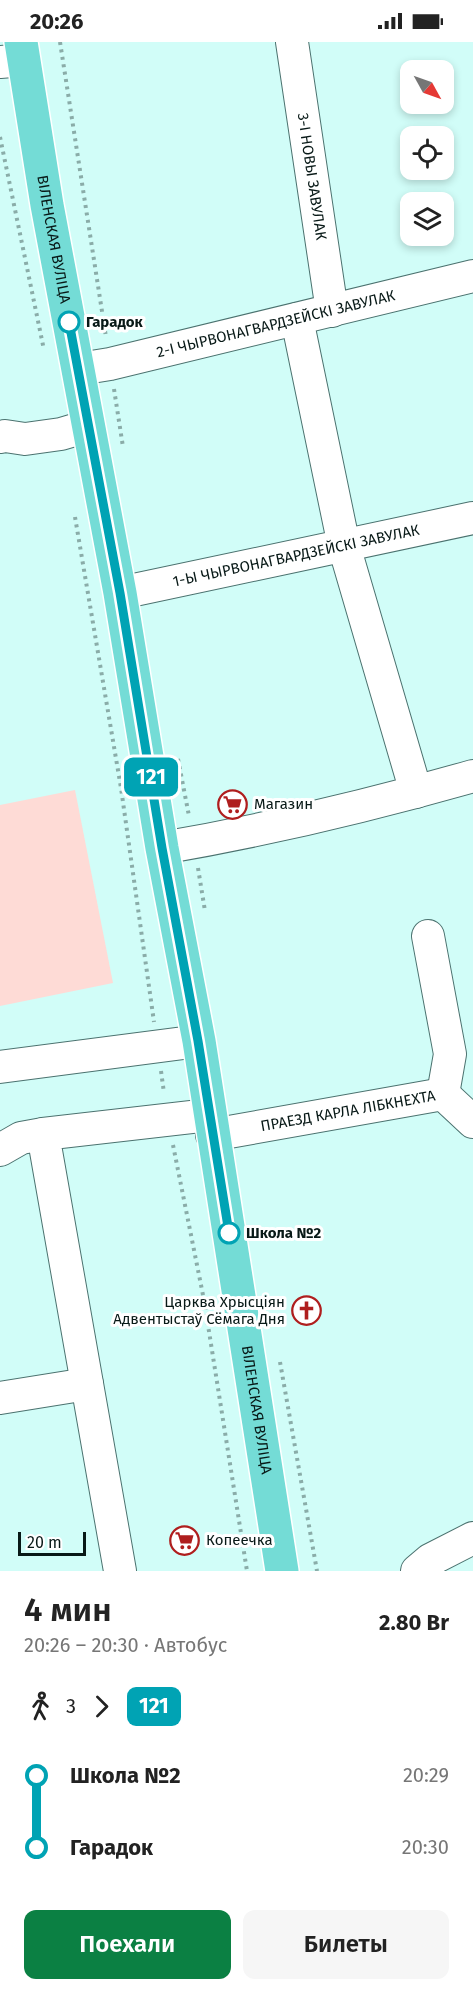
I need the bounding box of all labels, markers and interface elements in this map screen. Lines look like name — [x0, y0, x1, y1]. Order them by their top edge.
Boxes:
text: 20:26 — [30, 8, 83, 35]
north arrow — [400, 60, 454, 114]
map controls — [400, 60, 454, 246]
street label: 3-І НОВЫ ЗАВУЛАК — [294, 112, 330, 241]
button: locate — [400, 126, 454, 180]
street label: ВІЛЕНСКАЯ ВУЛІЦА — [33, 174, 74, 305]
button: layers — [400, 192, 454, 246]
street label: 2-І ЧЫРВОНАГВАРДЗЕЙСКІ ЗАВУЛАК — [155, 286, 397, 361]
marker: Гарадок — [58, 311, 80, 333]
place label: Гарадок — [86, 313, 143, 331]
street label: 1-Ы ЧЫРВОНАГВАРДЗЕЙСКІ ЗАВУЛАК — [171, 521, 421, 591]
line badge: 121 — [116, 758, 186, 796]
text: 121 — [136, 764, 166, 790]
supermarket icon: Магазин — [217, 788, 249, 820]
place label: Магазин — [254, 795, 313, 813]
street label: ПРАЕЗД КАРЛА ЛІБКНЕХТА — [259, 1086, 437, 1135]
marker: Школа №2 — [218, 1222, 240, 1244]
place label: Школа №2 — [246, 1224, 322, 1242]
place label: Царква Хрысціян Адвентыстаў Сёмага Дня — [113, 1293, 285, 1328]
church icon: Царква Хрысціян Адвентыстаў Сёмага Дня — [290, 1295, 322, 1327]
street label: ВІЛЕНСКАЯ ВУЛІЦА — [238, 1344, 276, 1476]
supermarket icon: Копеечка — [169, 1524, 201, 1556]
scale bar — [18, 1529, 86, 1556]
place label: Копеечка — [206, 1531, 273, 1549]
text: 20 m — [27, 1533, 62, 1552]
text: 4 мин — [24, 1590, 112, 1630]
text: 2.80 Br — [379, 1609, 449, 1636]
text: 20:26 – 20:30 · Автобус — [24, 1633, 227, 1657]
icon: walk — [24, 1690, 57, 1723]
icon: forward — [85, 1690, 118, 1723]
text: 121 — [139, 1693, 169, 1719]
text: 3 — [66, 1694, 76, 1718]
text: Школа №2 — [70, 1762, 181, 1789]
text: 20:29 — [403, 1763, 449, 1787]
text: Гарадок — [70, 1834, 153, 1861]
text: 20:30 — [402, 1835, 449, 1859]
button: Поехали — [24, 1910, 231, 1979]
button: Билеты — [243, 1910, 449, 1979]

